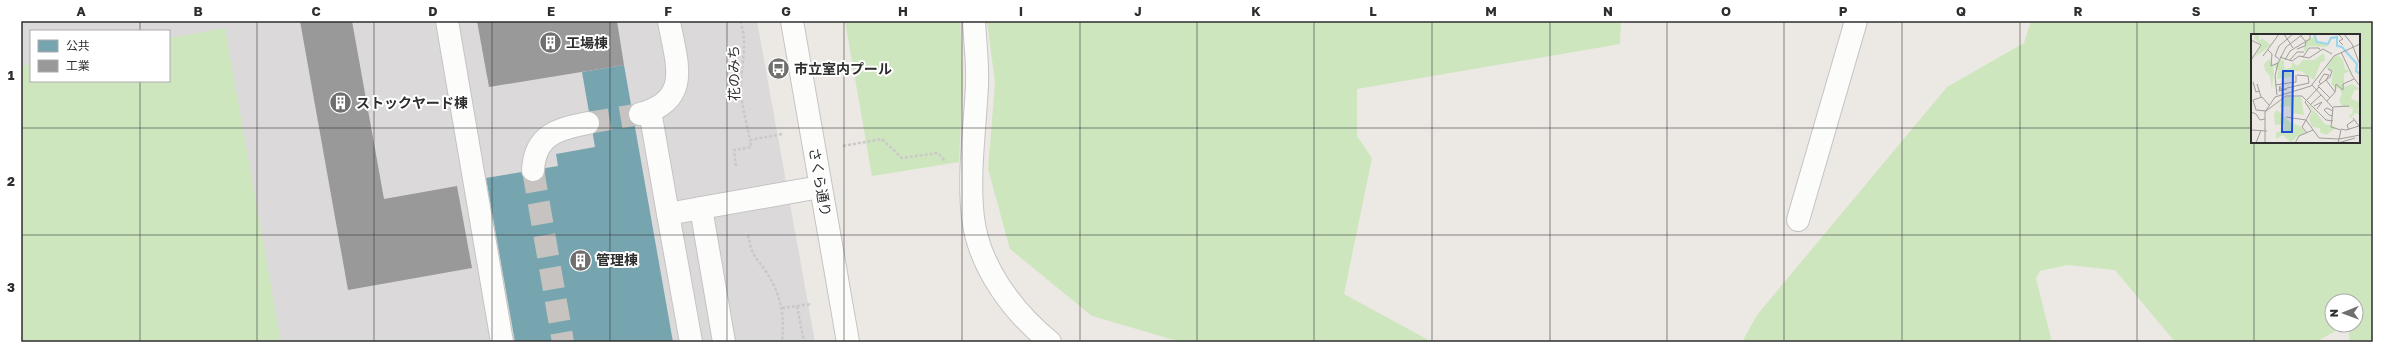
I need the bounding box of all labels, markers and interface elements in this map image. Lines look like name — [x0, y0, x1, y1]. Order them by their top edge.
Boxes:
text: A — [76, 3, 86, 19]
text: B — [193, 3, 203, 19]
text: C — [311, 3, 321, 19]
text: D — [428, 3, 438, 19]
text: E — [547, 3, 555, 19]
text: F — [664, 3, 672, 19]
text: G — [781, 3, 791, 19]
text: H — [898, 3, 908, 19]
text: I — [1019, 3, 1023, 19]
text: J — [1134, 3, 1142, 19]
text: K — [1251, 3, 1261, 19]
text: L — [1369, 3, 1377, 19]
text: M — [1485, 3, 1497, 19]
text: N — [1603, 3, 1613, 19]
text: O — [1721, 3, 1731, 19]
text: P — [1839, 3, 1848, 19]
text: Q — [1956, 3, 1966, 19]
text: R — [2073, 3, 2083, 19]
text: S — [2192, 3, 2201, 19]
text: T — [2309, 3, 2318, 19]
legend — [30, 30, 170, 82]
building icon: 工場棟 — [538, 30, 564, 56]
place label: 工場棟 — [566, 34, 608, 51]
inset map — [2251, 34, 2360, 143]
text: 公共 — [66, 38, 90, 53]
street label: 花のみち — [725, 45, 742, 101]
bus stop icon: 市立室内プール — [766, 56, 792, 82]
text: 工業 — [66, 58, 90, 73]
place label: 市立室内プール — [794, 60, 892, 77]
text: 1 — [8, 67, 15, 83]
building icon: ストックヤード棟 — [328, 90, 354, 116]
place label: ストックヤード棟 — [356, 94, 468, 111]
street label: さくら通り — [806, 146, 835, 218]
text: 2 — [7, 173, 15, 189]
building icon: 管理棟 — [567, 247, 593, 273]
place label: 管理棟 — [596, 251, 638, 268]
text: 3 — [7, 279, 15, 295]
north arrow — [2324, 293, 2364, 333]
text: N — [2327, 309, 2340, 317]

